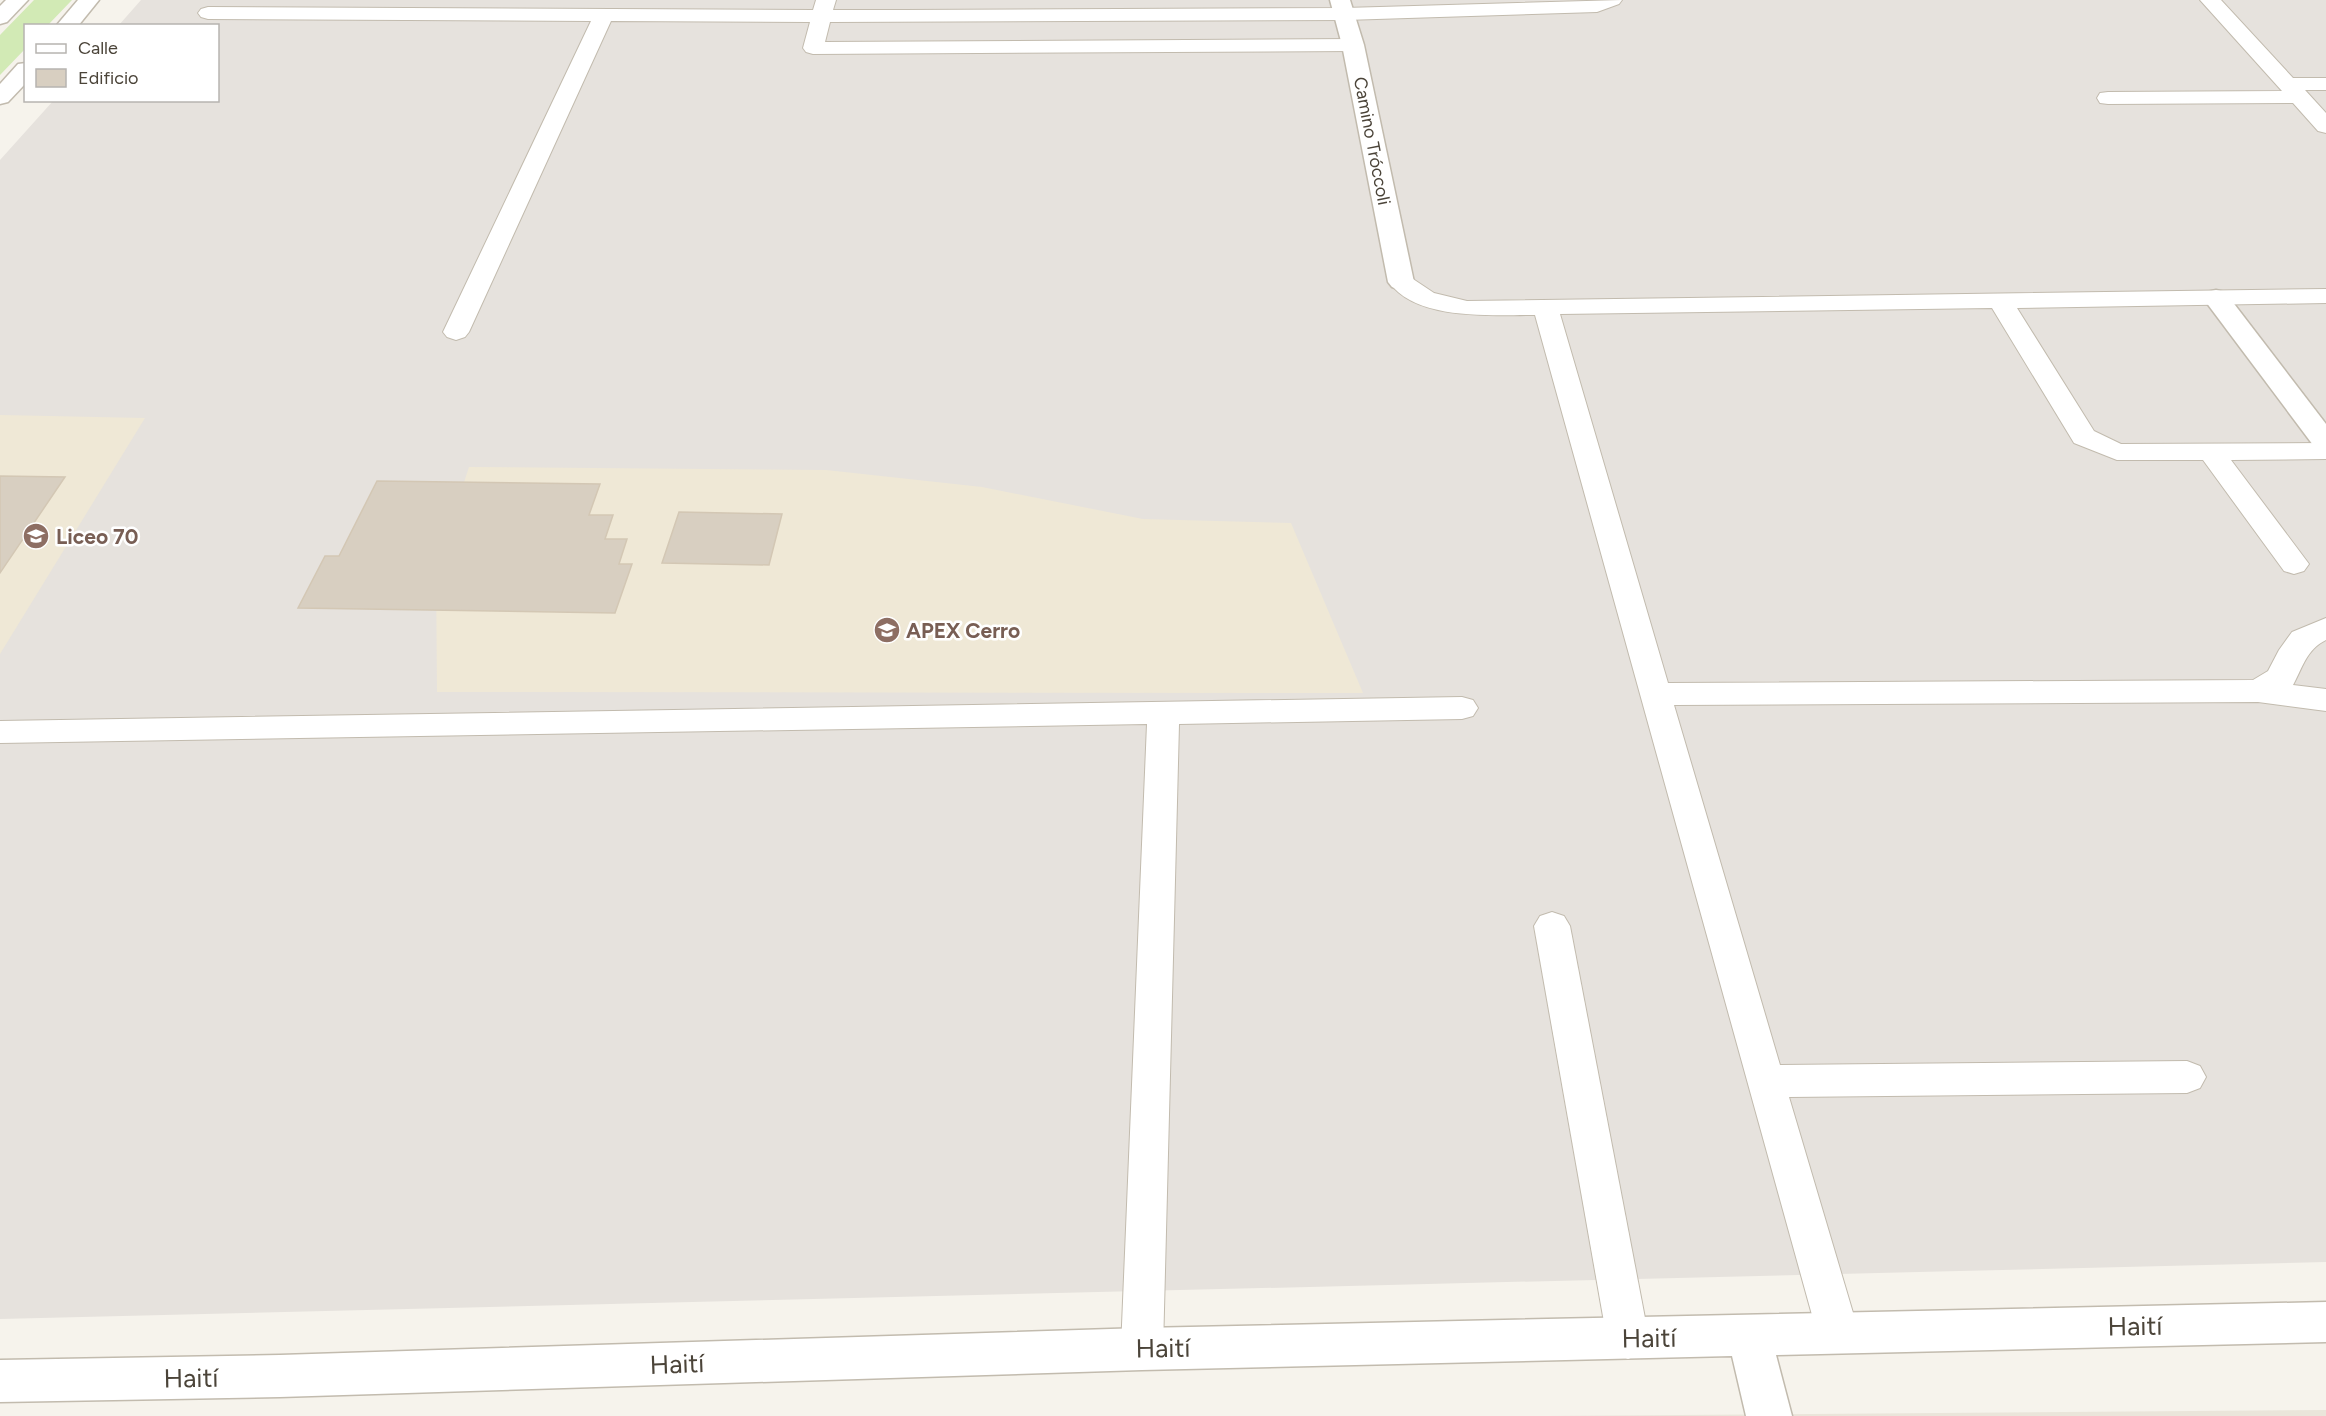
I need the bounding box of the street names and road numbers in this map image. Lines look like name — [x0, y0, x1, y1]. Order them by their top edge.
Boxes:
street label: Camino Tróccoli — [1349, 75, 1395, 207]
street label: Haití — [2107, 1310, 2164, 1342]
street label: Haití — [1621, 1322, 1678, 1354]
street label: Haití — [1135, 1332, 1192, 1364]
street label: Haití — [649, 1347, 706, 1381]
street label: Haití — [163, 1362, 220, 1394]

